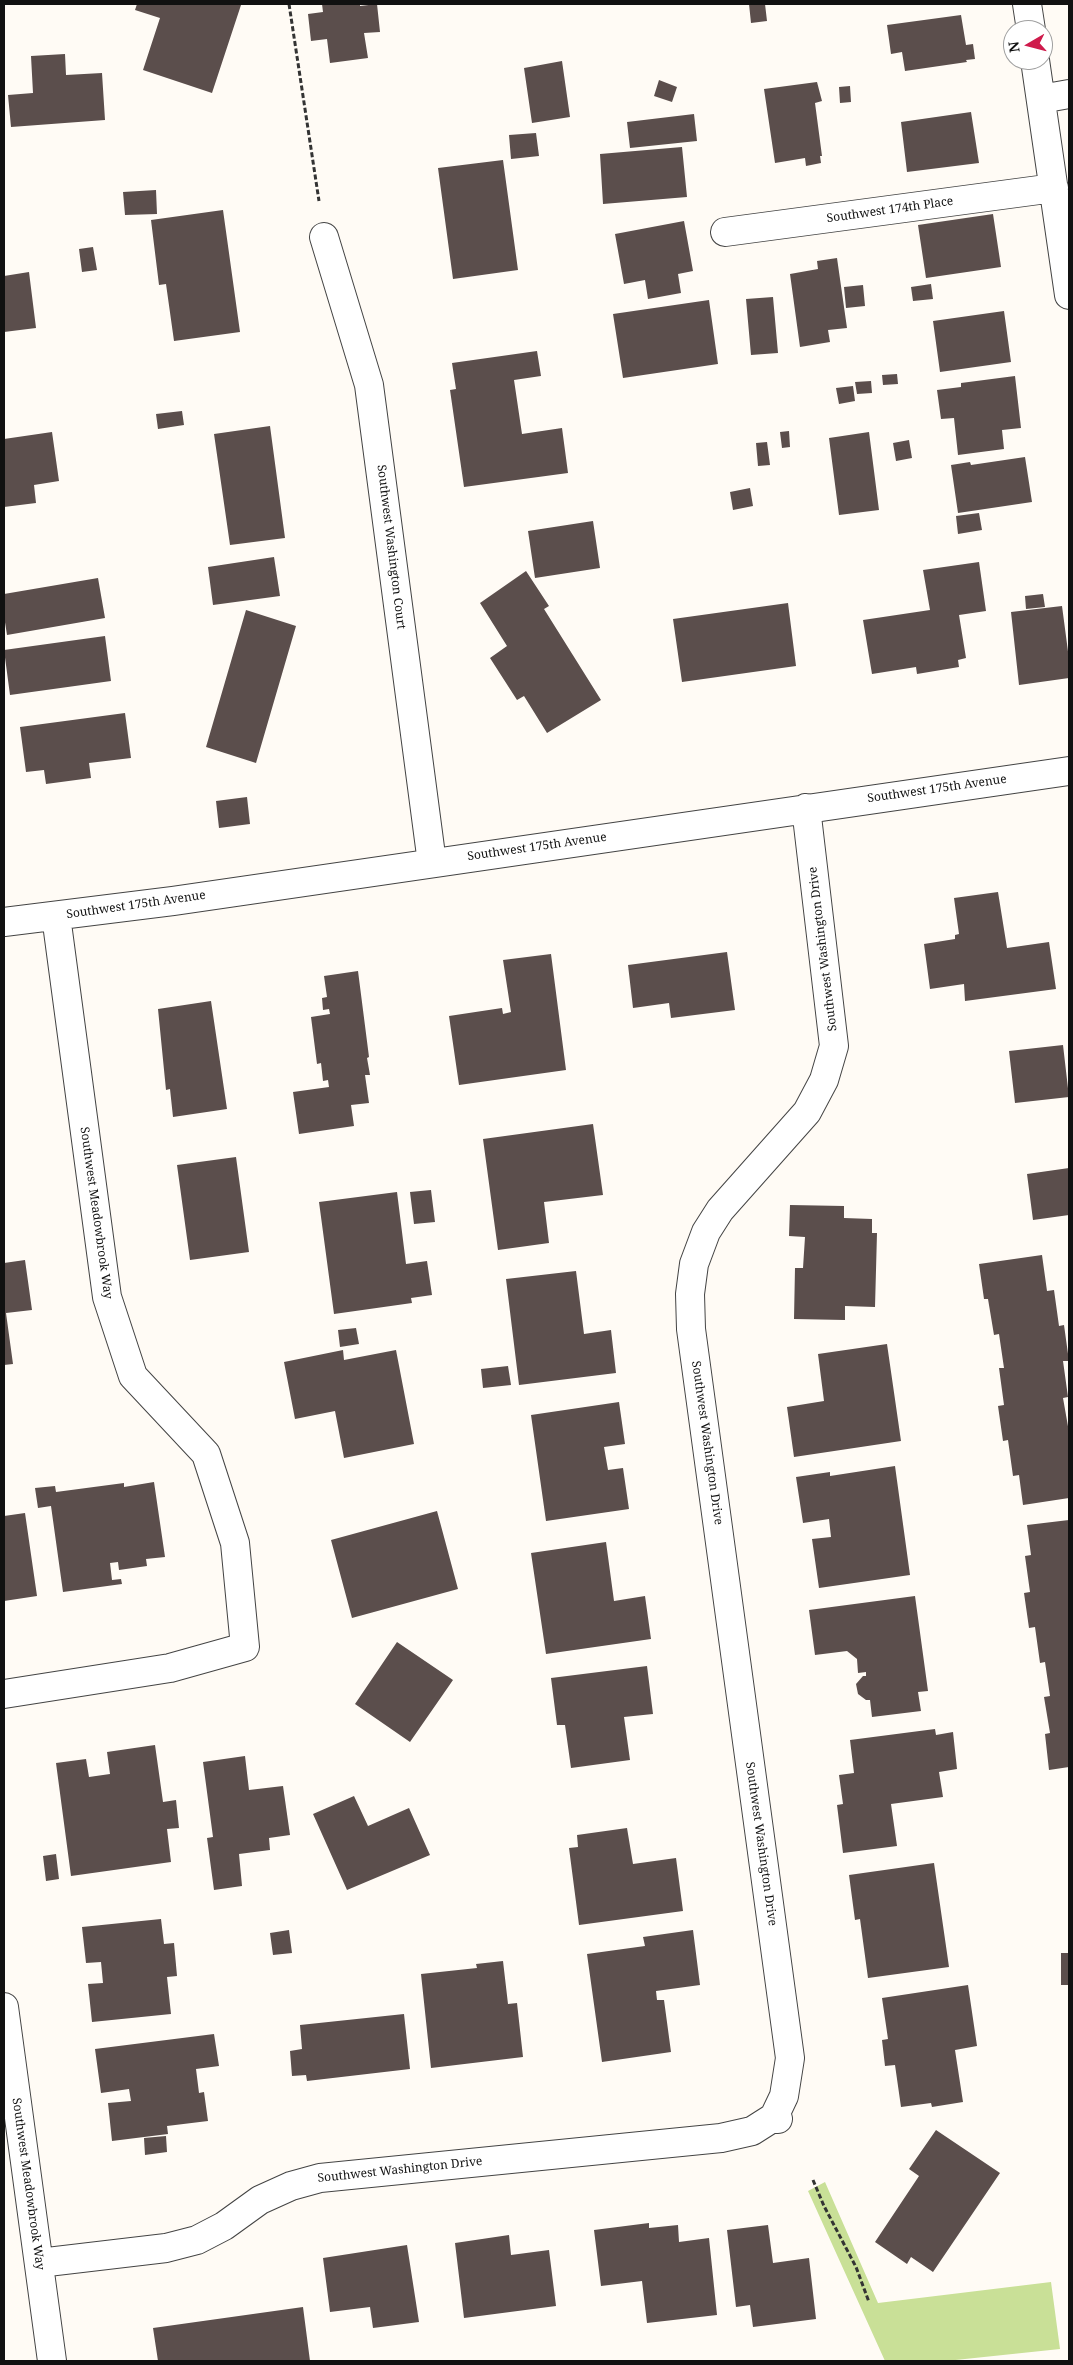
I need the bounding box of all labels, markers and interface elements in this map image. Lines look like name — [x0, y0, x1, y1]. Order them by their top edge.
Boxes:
north arrow — [1003, 20, 1053, 70]
text: N — [1003, 40, 1024, 54]
street label: Southwest 174th Place — [826, 194, 954, 226]
street label: Southwest Washington Court — [374, 464, 408, 630]
street label: Southwest 175th Avenue — [866, 772, 1008, 806]
street label: Southwest 175th Avenue — [466, 830, 608, 864]
street label: Southwest Washington Drive — [806, 866, 840, 1032]
street label: Southwest 175th Avenue — [65, 888, 207, 922]
street label: Southwest Meadowbrook Way — [77, 1126, 115, 1300]
street label: Southwest Washington Drive — [688, 1360, 726, 1526]
street label: Southwest Washington Drive — [742, 1761, 780, 1927]
street label: Southwest Meadowbrook Way — [9, 2097, 47, 2271]
street label: Southwest Washington Drive — [317, 2154, 483, 2186]

